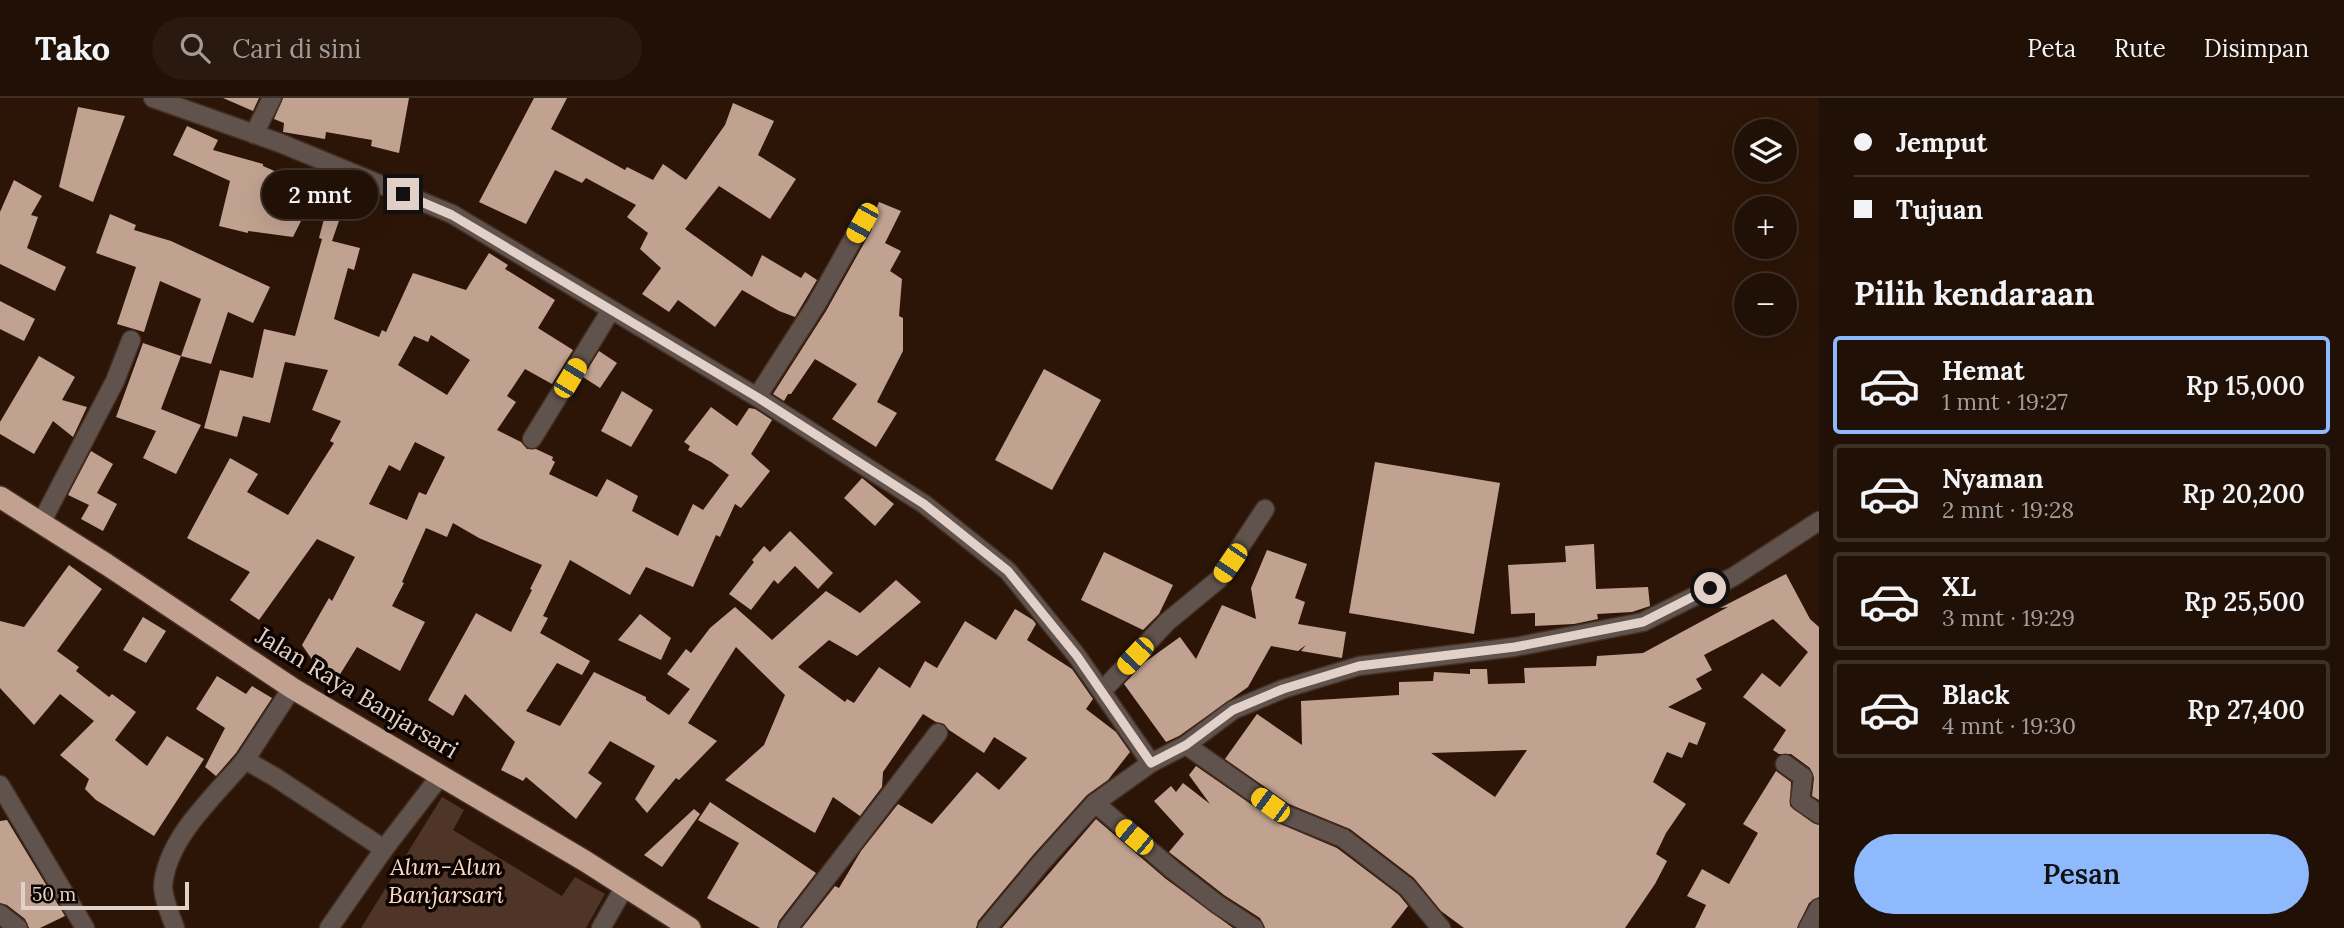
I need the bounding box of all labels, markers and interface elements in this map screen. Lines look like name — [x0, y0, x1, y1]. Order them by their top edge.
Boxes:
search box — [152, 17, 642, 80]
text: Tako — [35, 27, 110, 69]
icon: search — [176, 29, 214, 67]
text: Cari di sini — [232, 32, 361, 65]
text: Peta — [2027, 33, 2076, 64]
text: Rute — [2114, 33, 2166, 64]
text: Disimpan — [2204, 33, 2309, 64]
map controls — [1734, 119, 1797, 336]
button: layers — [1734, 119, 1797, 182]
text: Jemput — [1896, 126, 1987, 159]
callout: 2 mnt — [263, 170, 378, 218]
route end — [387, 178, 419, 210]
text: 2 mnt — [289, 180, 351, 209]
text: Tujuan — [1896, 193, 1983, 226]
button: + — [1734, 196, 1797, 259]
car — [843, 200, 882, 246]
button: − — [1734, 273, 1797, 336]
text: Pilih kendaraan — [1854, 273, 2094, 314]
icon: car — [1858, 354, 1921, 417]
text: Hemat — [1942, 354, 2024, 387]
car — [551, 355, 590, 401]
text: Rp 15,000 — [2186, 369, 2305, 402]
text: 1 mnt · 19:27 — [1942, 387, 2068, 416]
icon: car — [1858, 462, 1921, 525]
text: Nyaman — [1942, 462, 2043, 495]
text: Rp 20,200 — [2182, 477, 2305, 510]
text: 2 mnt · 19:28 — [1942, 495, 2074, 524]
car — [1210, 540, 1251, 586]
icon: car — [1858, 570, 1921, 633]
text: XL — [1942, 570, 1976, 603]
route start — [1694, 572, 1726, 604]
text: Rp 25,500 — [2184, 585, 2305, 618]
text: 3 mnt · 19:29 — [1942, 603, 2075, 632]
street label: Jalan Raya Banjarsari — [250, 619, 464, 765]
car — [1113, 633, 1158, 679]
icon: car — [1858, 678, 1921, 741]
text: Black — [1942, 678, 2010, 711]
text: Rp 27,400 — [2187, 693, 2305, 726]
text: 4 mnt · 19:30 — [1942, 711, 2076, 740]
car — [1247, 784, 1294, 826]
car — [1112, 815, 1157, 859]
button: Pesan — [1854, 834, 2309, 914]
park label: Alun-Alun Banjarsari — [388, 851, 504, 910]
scale bar — [21, 879, 189, 911]
text: 50 m — [32, 882, 76, 906]

